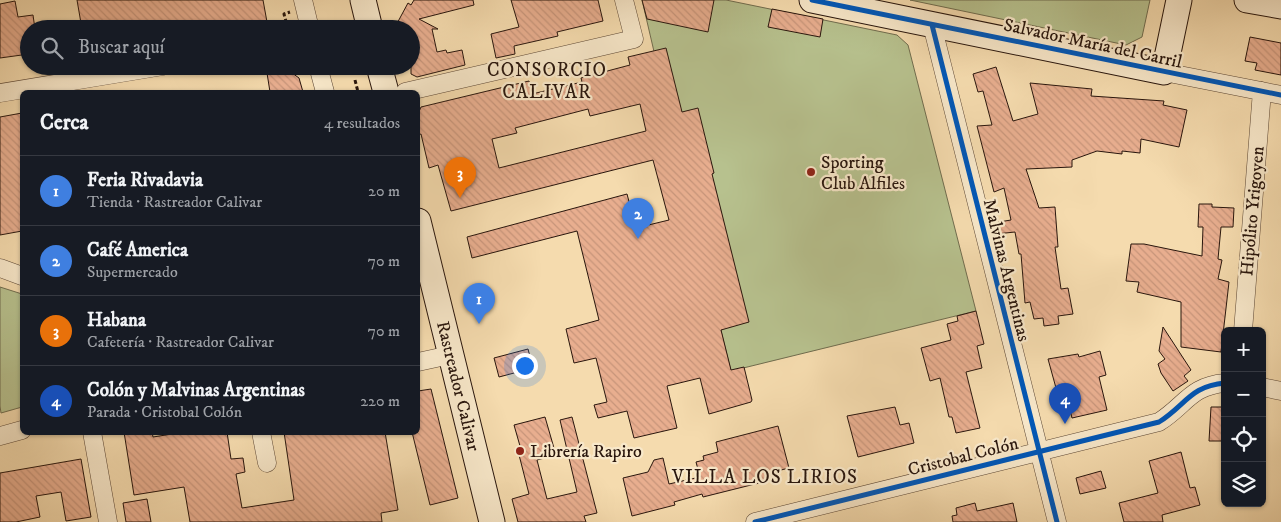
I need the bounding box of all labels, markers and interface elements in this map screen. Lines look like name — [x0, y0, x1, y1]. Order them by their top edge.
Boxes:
street label: Salvador María del Carril — [1002, 14, 1185, 74]
search box — [20, 20, 420, 75]
icon: search — [38, 34, 66, 62]
text: Buscar aquí — [78, 36, 164, 59]
district label: CONSORCIO CALIVAR — [487, 59, 607, 104]
text: Cerca — [40, 110, 88, 136]
text: 4 resultados — [324, 113, 400, 133]
street label: Hipólito Yrigoyen — [1236, 145, 1270, 277]
place label: Sporting Club Alfiles — [821, 152, 905, 195]
pin: 3 — [444, 157, 476, 198]
marker: Sporting Club Alfiles — [805, 166, 817, 178]
text: Feria Rivadavia — [87, 169, 203, 192]
text: 1 — [53, 181, 59, 201]
text: 20 m — [368, 181, 400, 201]
text: Tienda · Rastreador Calivar — [87, 192, 262, 212]
street label: Malvinas Argentinas — [978, 197, 1034, 344]
pin: 2 — [622, 198, 654, 239]
text: Café America — [87, 239, 188, 262]
text: 2 — [52, 251, 60, 271]
text: 70 m — [368, 251, 400, 271]
text: Supermercado — [87, 262, 178, 282]
pin: 1 — [463, 283, 495, 324]
text: Habana — [87, 309, 146, 332]
street label: Rastreador Calivar — [431, 319, 484, 454]
text: 3 — [53, 321, 59, 341]
text: 70 m — [368, 321, 400, 341]
map controls — [1221, 327, 1266, 507]
button: + — [1221, 327, 1266, 372]
text: Cafetería · Rastreador Calivar — [87, 332, 274, 352]
your location — [512, 353, 538, 379]
button: − — [1221, 372, 1266, 417]
text: Colón y Malvinas Argentinas — [87, 379, 305, 402]
pin: 4 — [1049, 383, 1081, 424]
text: 4 — [51, 391, 61, 411]
text: 220 m — [360, 391, 400, 411]
text: Parada · Cristobal Colón — [87, 402, 242, 422]
button: locate — [1221, 417, 1266, 462]
street label: Cristobal Colón — [906, 432, 1021, 481]
place label: Librería Rapiro — [530, 441, 642, 463]
marker: Librería Rapiro — [514, 445, 526, 457]
button: layers — [1221, 462, 1266, 507]
district label: VILLA LOS LIRIOS — [671, 466, 858, 489]

